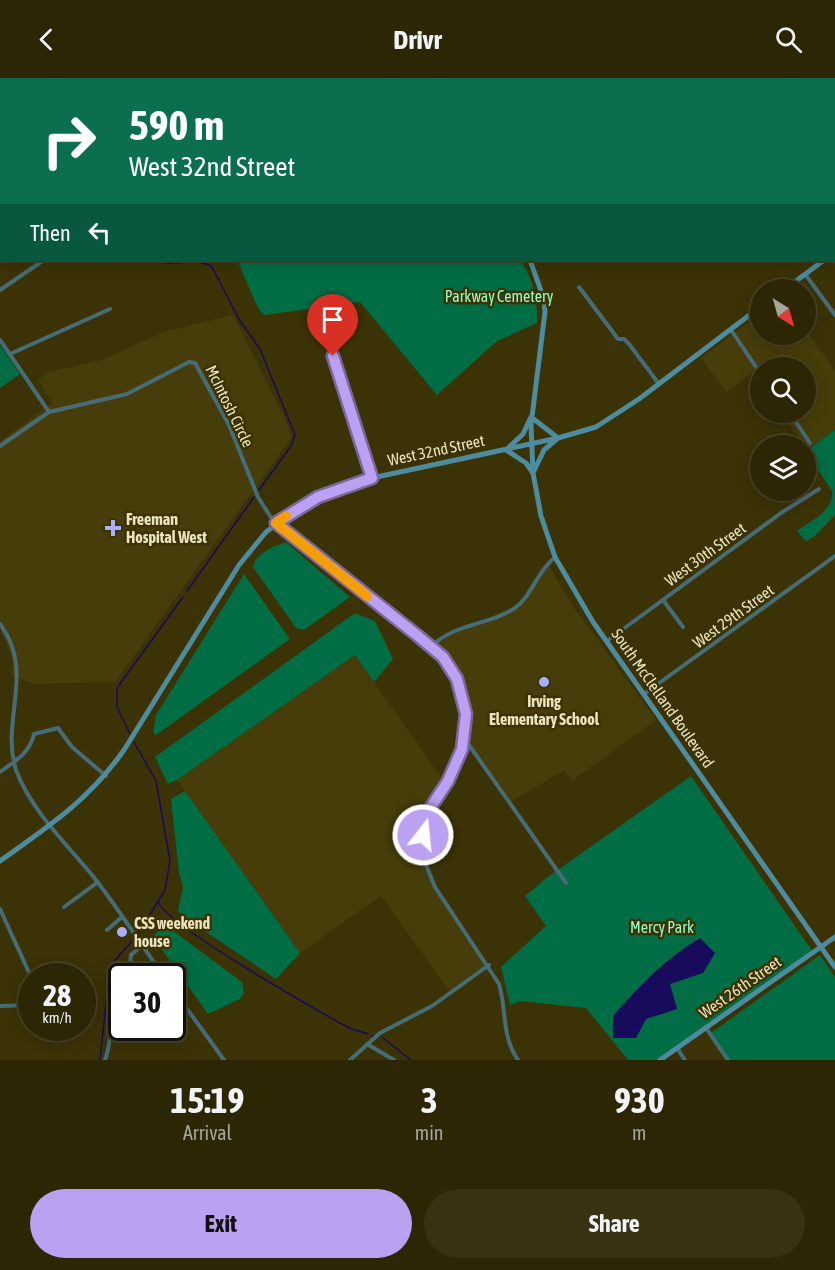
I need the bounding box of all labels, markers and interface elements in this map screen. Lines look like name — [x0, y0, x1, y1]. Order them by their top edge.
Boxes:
icon: back — [30, 23, 63, 56]
icon: search — [772, 23, 805, 56]
text: Drivr — [393, 24, 442, 55]
text: 590 m — [129, 101, 224, 149]
icon: right — [30, 102, 108, 180]
text: West 32nd Street — [129, 151, 295, 182]
icon: left — [83, 216, 116, 249]
text: Then — [30, 220, 71, 246]
north arrow — [750, 279, 816, 345]
map controls — [750, 279, 816, 501]
park label: Parkway Cemetery — [445, 287, 554, 306]
pin — [307, 294, 358, 356]
icon: arrive — [316, 303, 349, 336]
button: search — [750, 357, 816, 423]
street label: McIntosh Circle — [202, 362, 258, 450]
street label: West 32nd Street — [386, 431, 486, 469]
button: layers — [750, 435, 816, 501]
place label: Freeman Hospital West — [126, 510, 207, 546]
street label: West 30th Street — [661, 518, 749, 589]
marker: Freeman Hospital West — [104, 519, 122, 537]
street label: West 29th Street — [689, 580, 777, 651]
street label: South McClelland Boulevard — [608, 625, 718, 771]
marker: Irving Elementary School — [537, 675, 551, 689]
place label: Irving Elementary School — [489, 692, 600, 728]
position arrow — [391, 803, 455, 867]
place label: CSS weekend house — [134, 914, 210, 950]
park label: Mercy Park — [630, 918, 694, 937]
marker: CSS weekend house — [115, 925, 129, 939]
street label: West 26th Street — [696, 952, 785, 1022]
speed limit sign: 30 — [108, 963, 186, 1041]
text: 28 — [43, 978, 71, 1012]
text: km/h — [42, 1009, 72, 1026]
text: 15:19 — [170, 1079, 244, 1121]
text: 3 — [421, 1079, 438, 1121]
text: 930 — [614, 1079, 665, 1121]
text: Arrival — [183, 1121, 232, 1144]
text: min — [415, 1121, 444, 1144]
text: m — [632, 1121, 646, 1144]
button: Exit — [30, 1189, 412, 1258]
button: Share — [424, 1189, 805, 1258]

